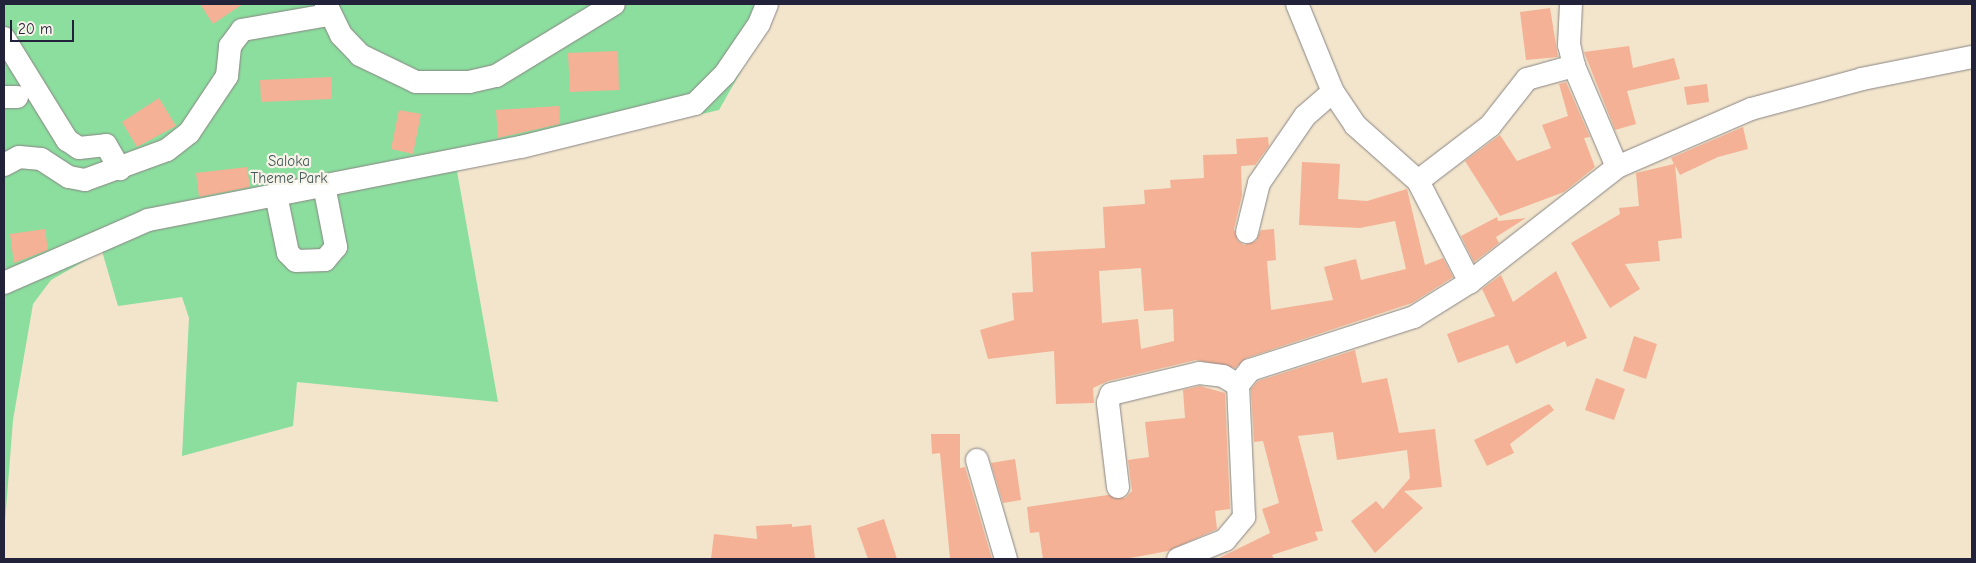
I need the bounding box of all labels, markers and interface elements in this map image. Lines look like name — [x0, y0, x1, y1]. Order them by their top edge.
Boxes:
scale bar — [12, 10, 76, 42]
text: 20 m — [18, 20, 52, 38]
park label: Saloka Theme Park — [250, 152, 328, 187]

